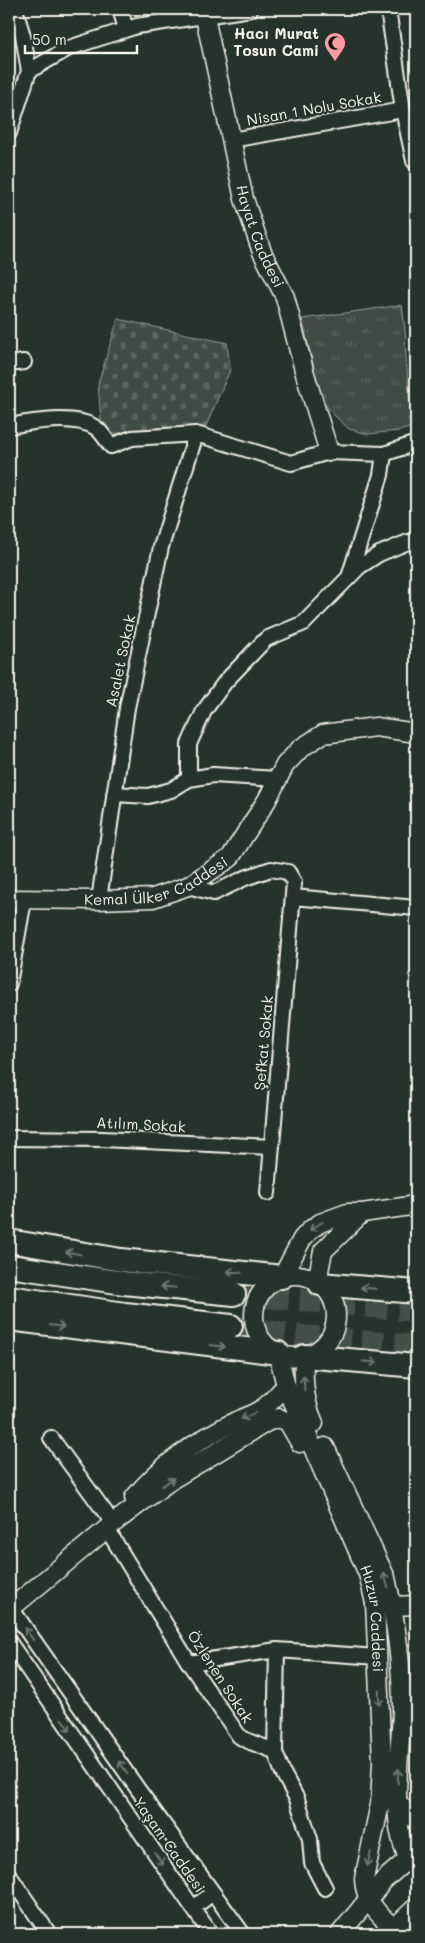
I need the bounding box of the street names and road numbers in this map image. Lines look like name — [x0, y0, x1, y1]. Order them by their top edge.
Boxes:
street label: Nisan 1 Nolu Sokak — [245, 86, 383, 130]
street label: Hayat Caddesi — [232, 183, 289, 291]
street label: Asalet Sokak — [100, 613, 140, 709]
street label: Kemal Ülker Caddesi — [84, 851, 231, 909]
street label: Şefkat Sokak — [249, 995, 277, 1091]
street label: Atılım Sokak — [96, 1112, 186, 1136]
street label: Huzur Caddesi — [356, 1561, 389, 1672]
street label: Özlenen Sokak — [183, 1626, 258, 1727]
street label: Yaşam Caddesi — [129, 1792, 210, 1896]

